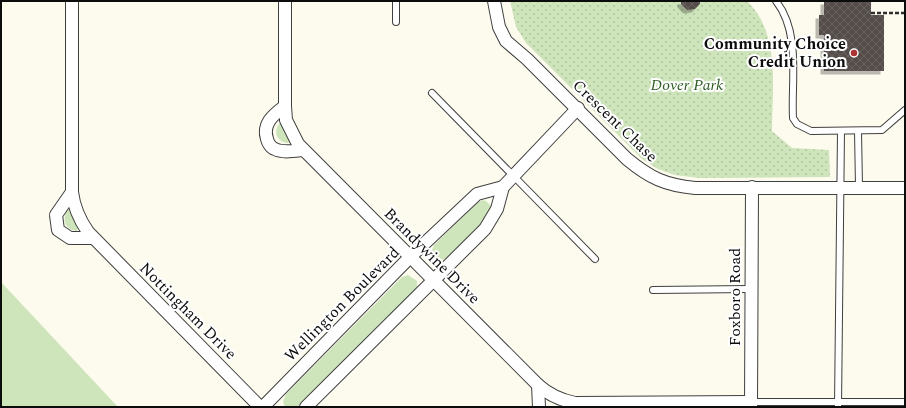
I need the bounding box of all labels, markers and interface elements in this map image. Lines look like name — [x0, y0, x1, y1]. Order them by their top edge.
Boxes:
place label: Community Choice Credit Union — [704, 32, 846, 74]
marker: Community Choice Credit Union — [849, 48, 859, 58]
park label: Dover Park — [650, 73, 724, 97]
street label: Crescent Chase — [567, 74, 663, 168]
street label: Brandywine Drive — [378, 202, 486, 310]
street label: Wellington Boulevard — [279, 241, 405, 367]
street label: Foxboro Road — [723, 248, 747, 346]
street label: Nottingham Drive — [134, 257, 242, 365]

